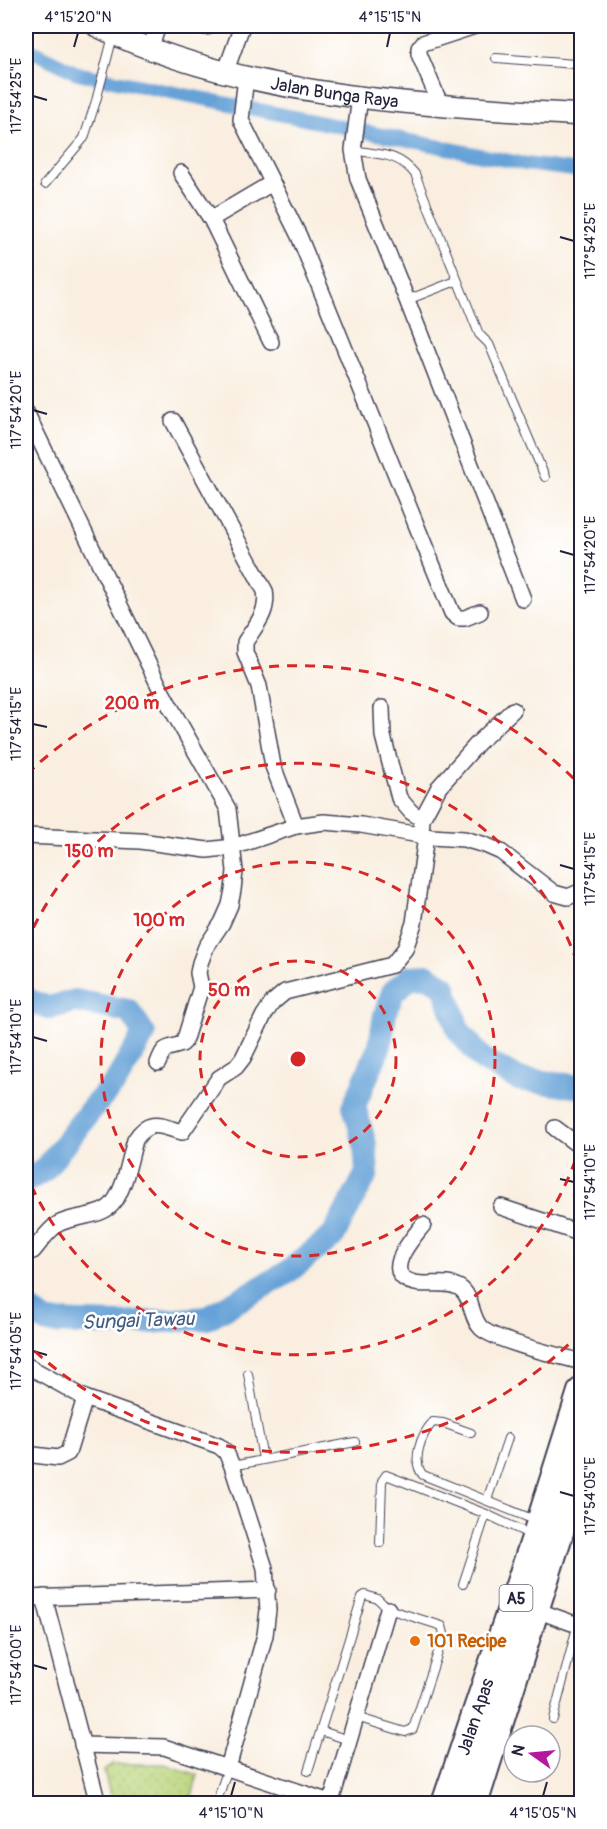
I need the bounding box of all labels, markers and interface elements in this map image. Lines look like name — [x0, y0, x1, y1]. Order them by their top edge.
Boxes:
text: 4°15'20"N — [44, 8, 112, 27]
text: 4°15'15"N — [359, 8, 421, 27]
text: 117°54'25"E — [7, 58, 26, 134]
street label: Jalan Bunga Raya — [269, 72, 400, 114]
text: 117°54'25"E — [581, 203, 600, 279]
text: 117°54'20"E — [7, 371, 26, 449]
text: 117°54'20"E — [581, 516, 600, 594]
text: 117°54'15"E — [7, 687, 26, 761]
text: 200 m — [105, 692, 159, 715]
text: 117°54'15"E — [581, 832, 600, 906]
text: 150 m — [65, 840, 114, 863]
text: 100 m — [133, 909, 185, 932]
text: 50 m — [208, 979, 250, 1002]
text: 117°54'10"E — [7, 999, 26, 1075]
centre of rings — [288, 1049, 308, 1069]
text: 117°54'10"E — [581, 1144, 600, 1220]
water label: Sungai Tawau — [82, 1306, 196, 1335]
text: 117°54'05"E — [7, 1312, 26, 1390]
text: 117°54'05"E — [581, 1457, 600, 1535]
road number: A5 — [500, 1585, 532, 1611]
text: 117°54'00"E — [7, 1625, 26, 1705]
place label: 101 Recipe — [427, 1630, 507, 1653]
marker: 101 Recipe — [408, 1634, 422, 1648]
street label: Jalan Apas — [452, 1676, 500, 1759]
north arrow — [502, 1724, 562, 1784]
text: N — [507, 1742, 530, 1758]
text: 4°15'10"N — [199, 1804, 263, 1823]
text: 4°15'05"N — [510, 1804, 576, 1823]

